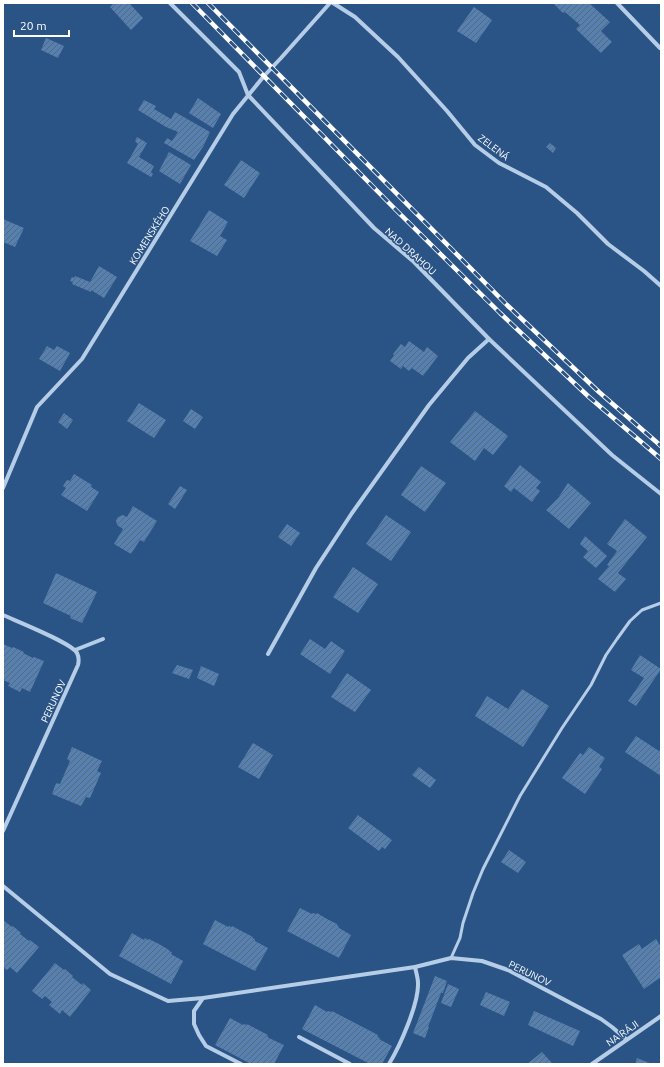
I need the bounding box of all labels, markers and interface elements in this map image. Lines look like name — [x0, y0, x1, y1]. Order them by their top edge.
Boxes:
scale bar — [14, 12, 69, 38]
text: 20 m — [20, 19, 47, 32]
street label: ZELENÁ — [476, 131, 512, 163]
street label: KOMENSKÉHO — [126, 203, 172, 266]
street label: NAD DRAHOU — [383, 226, 438, 277]
street label: PERUNOV — [39, 678, 68, 724]
street label: PERUNOV — [507, 958, 553, 989]
street label: NA RÁJI — [604, 1018, 640, 1048]

